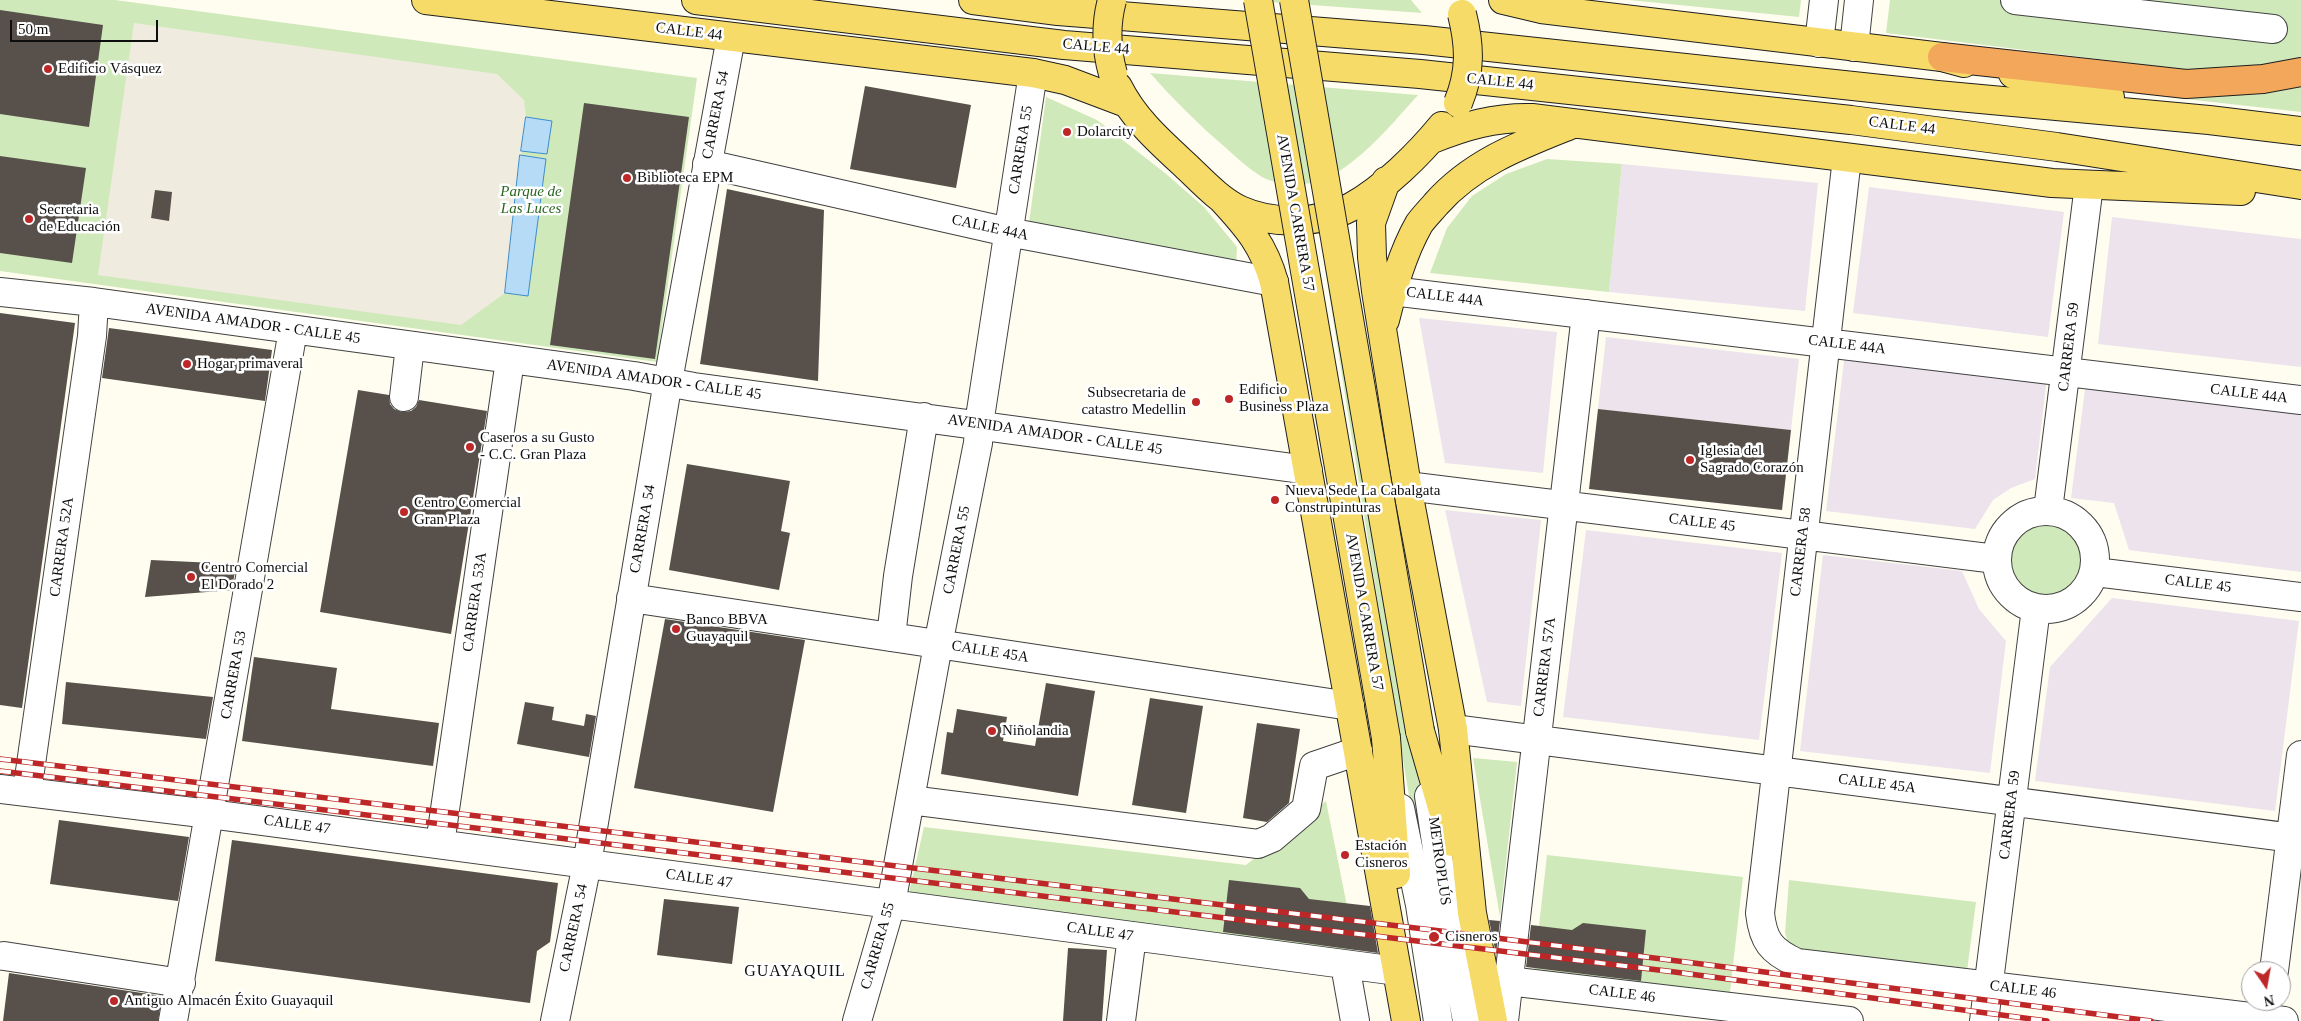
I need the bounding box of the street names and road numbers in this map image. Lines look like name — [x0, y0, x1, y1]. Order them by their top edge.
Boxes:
street label: CALLE 44 — [655, 19, 723, 45]
street label: CALLE 44 — [1062, 35, 1130, 59]
street label: CARRERA 54 — [699, 69, 733, 161]
street label: CALLE 44 — [1466, 70, 1534, 94]
street label: CARRERA 55 — [1005, 104, 1037, 196]
street label: CALLE 44 — [1868, 113, 1936, 139]
street label: AVENIDA CARRERA 57 — [1272, 133, 1318, 293]
street label: CALLE 44A — [950, 211, 1030, 245]
street label: CALLE 44A — [1405, 283, 1485, 311]
street label: AVENIDA AMADOR - CALLE 45 — [145, 300, 361, 348]
street label: CARRERA 59 — [2055, 301, 2083, 393]
street label: CALLE 44A — [1807, 331, 1887, 359]
street label: AVENIDA AMADOR - CALLE 45 — [546, 356, 762, 404]
street label: CALLE 44A — [2209, 380, 2289, 408]
street label: AVENIDA AMADOR - CALLE 45 — [947, 411, 1163, 459]
street label: CARRERA 54 — [626, 483, 660, 575]
street label: CARRERA 52A — [46, 496, 78, 598]
street label: CARRERA 55 — [940, 504, 974, 596]
street label: CARRERA 58 — [1787, 506, 1815, 598]
street label: CALLE 45 — [1668, 510, 1736, 536]
street label: AVENIDA CARRERA 57 — [1341, 532, 1387, 692]
street label: CARRERA 53A — [459, 551, 491, 653]
street label: CALLE 45 — [2164, 571, 2232, 597]
street label: CARRERA 57A — [1530, 616, 1560, 718]
street label: CARRERA 53 — [217, 629, 251, 721]
street label: CALLE 45A — [950, 637, 1030, 667]
street label: CARRERA 59 — [1996, 769, 2024, 861]
street label: CALLE 45A — [1837, 770, 1917, 798]
street label: CALLE 47 — [263, 811, 331, 839]
street label: METROPLÚS — [1424, 816, 1454, 906]
street label: CALLE 47 — [665, 865, 733, 893]
street label: CARRERA 54 — [556, 882, 592, 974]
street label: CARRERA 55 — [857, 900, 899, 992]
street label: CALLE 47 — [1066, 918, 1134, 946]
street label: CALLE 46 — [1989, 977, 2057, 1003]
street label: CALLE 46 — [1588, 981, 1656, 1007]

